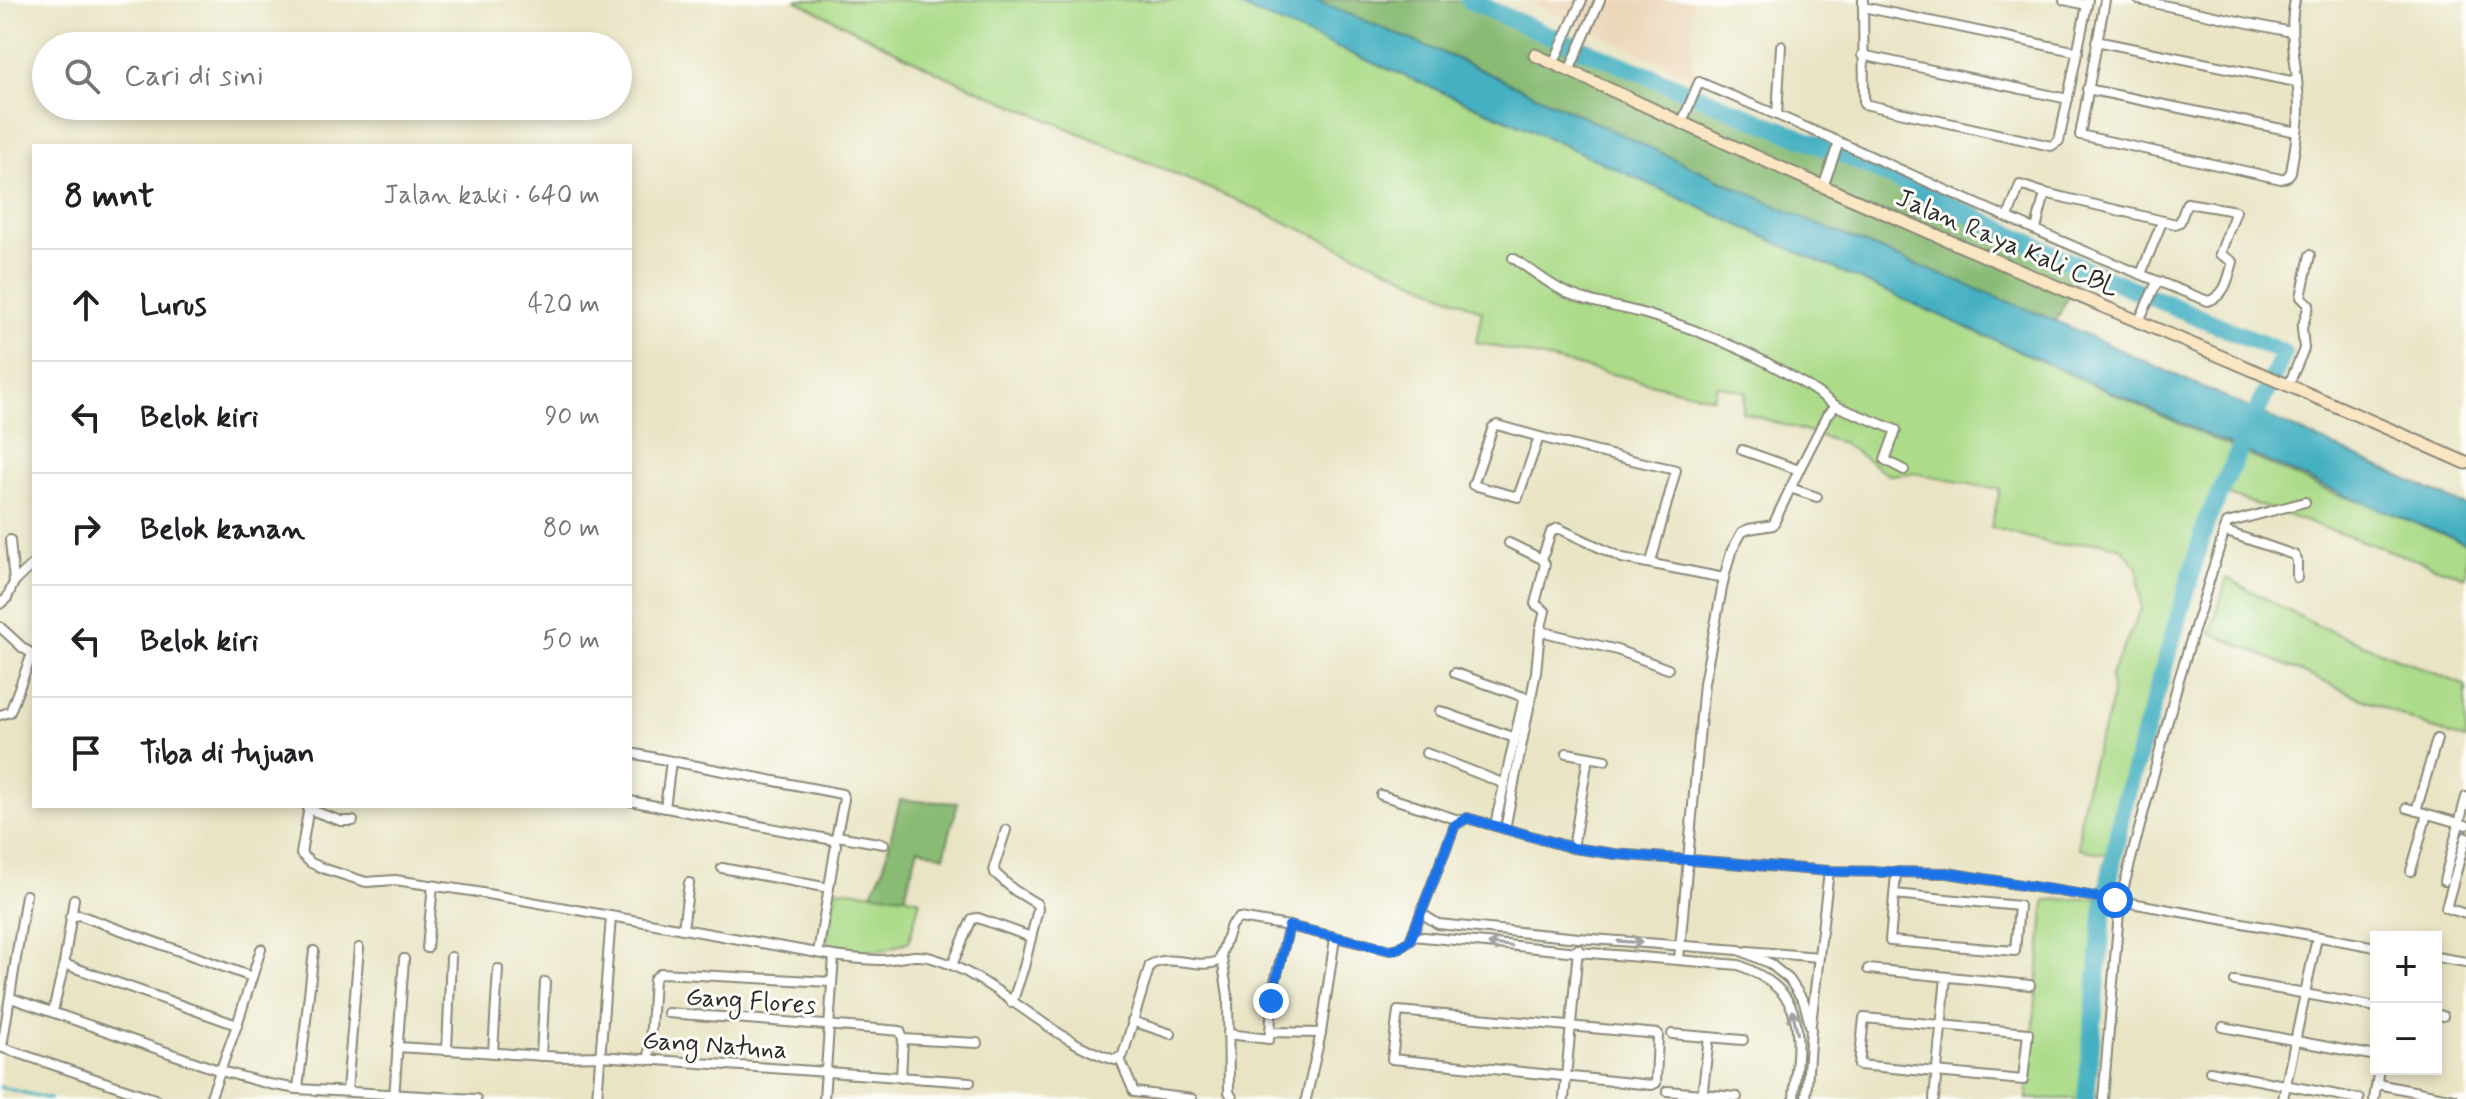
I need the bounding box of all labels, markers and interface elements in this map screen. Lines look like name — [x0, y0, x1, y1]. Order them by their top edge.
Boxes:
search box — [32, 32, 632, 120]
icon: search — [60, 54, 104, 98]
text: Cari di sini — [124, 57, 264, 96]
text: 8 mnt — [64, 174, 154, 219]
text: Jalan kaki · 640 m — [384, 179, 600, 213]
street label: Jalan Raya Kali CBL — [1891, 181, 2124, 306]
icon: ahead — [64, 283, 108, 327]
text: Lurus — [140, 286, 207, 325]
text: 420 m — [528, 288, 600, 322]
icon: left — [64, 395, 108, 439]
text: Belok kiri — [140, 398, 258, 437]
text: 90 m — [545, 400, 600, 434]
icon: right — [64, 507, 108, 551]
text: Belok kanan — [140, 510, 305, 549]
text: 80 m — [543, 512, 600, 546]
icon: left — [64, 619, 108, 663]
text: Belok kiri — [140, 622, 258, 661]
text: 50 m — [542, 624, 600, 658]
icon: arrive — [64, 731, 108, 775]
text: Tiba di tujuan — [140, 734, 315, 773]
route start — [2097, 882, 2133, 918]
map controls — [2370, 931, 2442, 1075]
button: + — [2370, 931, 2442, 1003]
one-way arrow — [1616, 935, 1643, 950]
one-way arrow — [1487, 937, 1514, 952]
street label: Gang Flores — [685, 980, 817, 1025]
route end — [1253, 983, 1289, 1019]
button: − — [2370, 1003, 2442, 1075]
one-way arrow — [1787, 1009, 1802, 1035]
street label: Gang Natuna — [641, 1024, 789, 1070]

